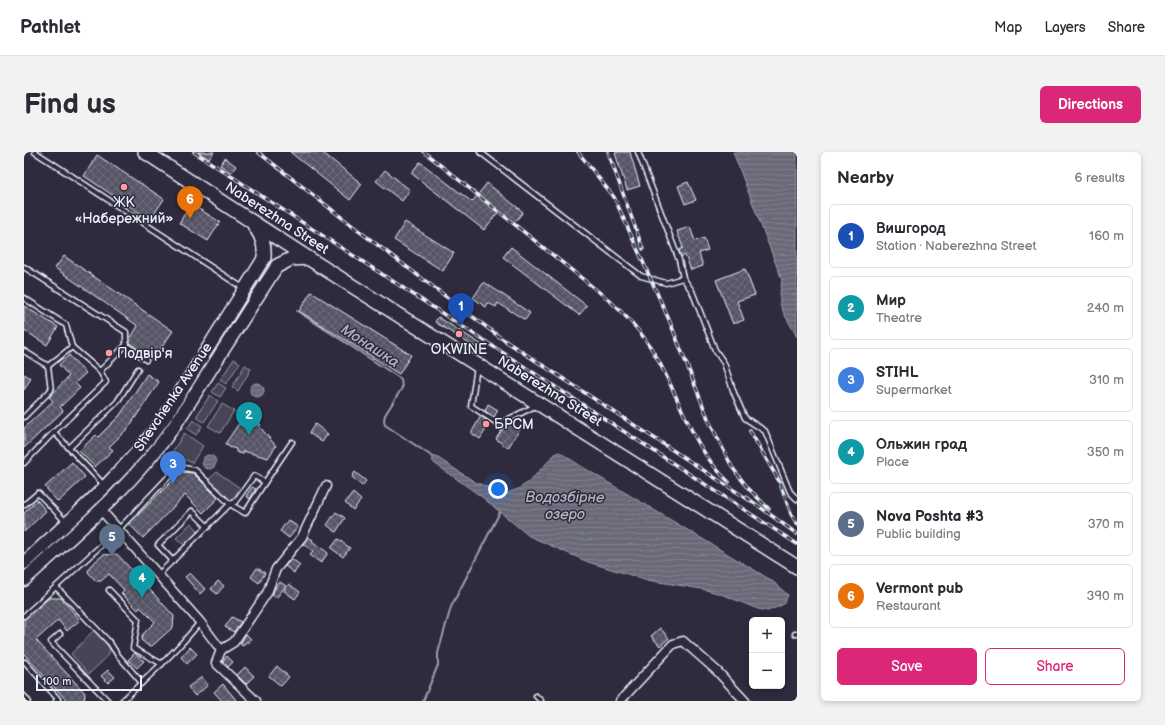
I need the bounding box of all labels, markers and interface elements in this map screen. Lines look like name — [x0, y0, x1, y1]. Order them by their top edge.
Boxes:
text: Pathlet — [20, 16, 81, 39]
text: Map — [994, 19, 1022, 36]
text: Layers — [1044, 19, 1086, 36]
text: Share — [1108, 19, 1145, 36]
button: Directions — [1040, 86, 1141, 123]
text: Find us — [24, 88, 116, 121]
text: Nearby — [837, 168, 894, 188]
text: 6 results — [1075, 170, 1125, 186]
street label: Naberezhna Street — [222, 178, 332, 258]
marker: ЖК «Набережний» — [119, 182, 129, 192]
pin: 6 — [177, 186, 203, 219]
place label: ЖК «Набережний» — [75, 194, 173, 227]
text: Вишгород — [876, 219, 946, 238]
text: 1 — [848, 228, 854, 244]
text: 160 m — [1089, 228, 1124, 244]
text: Station · Naberezhna Street — [876, 238, 1036, 254]
text: Мир — [876, 291, 906, 310]
pin: 1 — [448, 293, 474, 326]
text: 2 — [847, 300, 855, 316]
text: 240 m — [1087, 300, 1124, 316]
text: Theatre — [876, 310, 922, 326]
water label: Монашка — [337, 320, 403, 372]
marker: OKWINE — [454, 329, 464, 339]
street label: Shevchenka Avenue — [130, 339, 216, 455]
place label: OKWINE — [431, 341, 487, 358]
place label: Подвір'я — [117, 345, 173, 362]
marker: Подвір'я — [104, 348, 114, 358]
street label: Naberezhna Street — [495, 352, 606, 430]
text: STIHL — [876, 363, 918, 382]
text: 3 — [847, 372, 855, 388]
text: 310 m — [1089, 372, 1124, 388]
text: Supermarket — [876, 382, 952, 398]
pin: 2 — [236, 402, 262, 435]
place label: БРСМ — [494, 416, 534, 433]
marker: БРСМ — [481, 419, 491, 429]
text: Ольжин град — [876, 435, 967, 454]
text: 4 — [847, 444, 855, 460]
text: 350 m — [1087, 444, 1124, 460]
pin: 3 — [160, 451, 186, 484]
text: Place — [876, 454, 909, 470]
your location — [488, 479, 508, 499]
water label: Водозбірне озеро — [526, 488, 605, 524]
text: Nova Poshta #3 — [876, 507, 984, 526]
text: 5 — [847, 516, 855, 532]
text: 370 m — [1088, 516, 1124, 532]
pin: 5 — [99, 524, 125, 557]
text: Public building — [876, 526, 961, 542]
pin: 4 — [129, 565, 155, 598]
text: Vermont pub — [876, 579, 963, 598]
text: 6 — [847, 588, 855, 604]
text: 390 m — [1087, 588, 1124, 604]
text: Restaurant — [876, 598, 941, 614]
map controls — [749, 617, 785, 689]
button: + — [749, 617, 785, 653]
button: Save — [837, 648, 977, 685]
button: Share — [985, 648, 1125, 685]
button: − — [749, 653, 785, 689]
scale bar — [36, 673, 142, 692]
text: 100 m — [42, 675, 71, 688]

